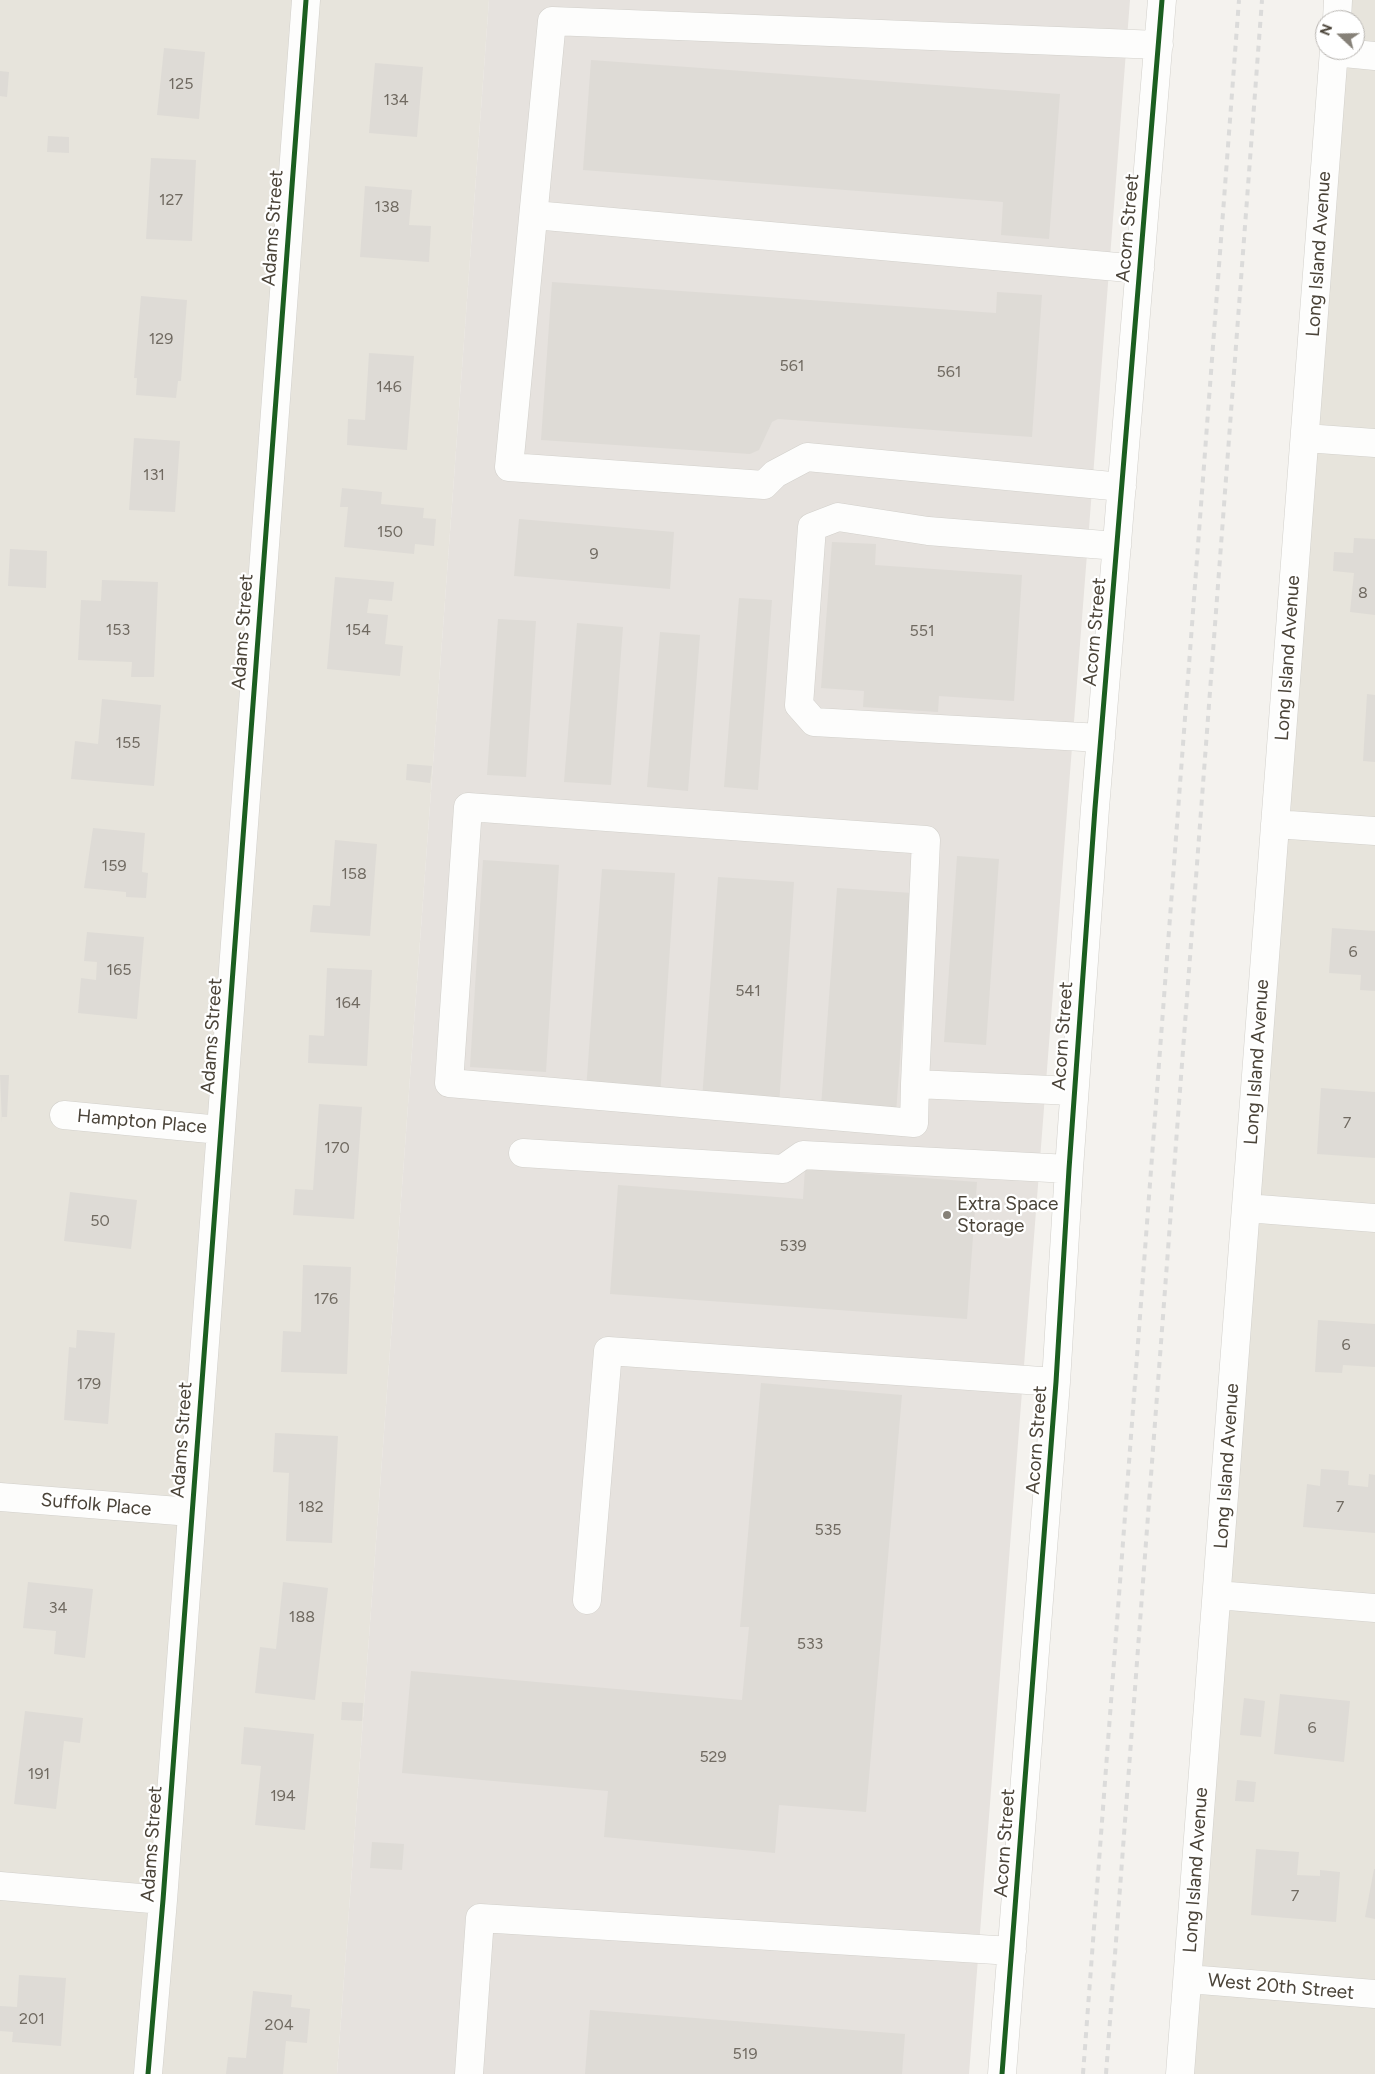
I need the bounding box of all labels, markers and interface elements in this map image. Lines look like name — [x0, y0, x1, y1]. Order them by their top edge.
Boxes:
north arrow — [1315, 10, 1365, 60]
text: N — [1317, 22, 1336, 38]
house number: 125 — [169, 74, 193, 94]
house number: 134 — [383, 90, 409, 110]
street label: Adams Street — [258, 169, 288, 287]
street label: Long Island Avenue — [1302, 170, 1336, 338]
street label: Acorn Street — [1112, 173, 1144, 283]
house number: 127 — [159, 190, 183, 210]
house number: 138 — [374, 197, 400, 217]
house number: 129 — [149, 329, 173, 349]
house number: 561 — [780, 356, 804, 376]
house number: 561 — [937, 362, 961, 382]
house number: 146 — [376, 377, 402, 397]
house number: 131 — [143, 465, 165, 485]
house number: 150 — [377, 522, 403, 542]
house number: 9 — [589, 544, 599, 564]
street label: Adams Street — [228, 573, 258, 691]
street label: Long Island Avenue — [1271, 574, 1305, 742]
street label: Acorn Street — [1079, 577, 1111, 687]
house number: 8 — [1358, 583, 1368, 603]
house number: 153 — [106, 620, 130, 640]
house number: 154 — [345, 620, 371, 640]
house number: 551 — [909, 621, 935, 641]
house number: 155 — [115, 733, 141, 753]
house number: 159 — [102, 856, 126, 876]
house number: 158 — [341, 864, 367, 884]
house number: 6 — [1348, 942, 1358, 962]
house number: 165 — [107, 960, 131, 980]
street label: Adams Street — [197, 977, 227, 1095]
street label: Long Island Avenue — [1240, 978, 1274, 1146]
house number: 541 — [735, 981, 761, 1001]
street label: Acorn Street — [1048, 981, 1078, 1091]
house number: 164 — [335, 993, 361, 1013]
street label: Hampton Place — [76, 1105, 208, 1139]
house number: 7 — [1343, 1113, 1351, 1133]
house number: 170 — [324, 1138, 350, 1158]
place label: Extra Space Storage — [957, 1193, 1058, 1237]
marker: Extra Space Storage — [941, 1209, 953, 1221]
house number: 50 — [90, 1211, 110, 1231]
house number: 539 — [780, 1236, 806, 1256]
house number: 176 — [314, 1289, 338, 1309]
house number: 6 — [1341, 1335, 1351, 1355]
house number: 179 — [77, 1374, 101, 1394]
street label: Adams Street — [167, 1381, 197, 1499]
street label: Long Island Avenue — [1210, 1382, 1244, 1550]
street label: Acorn Street — [1022, 1385, 1052, 1495]
street label: Suffolk Place — [40, 1489, 152, 1521]
house number: 182 — [298, 1497, 324, 1517]
house number: 7 — [1336, 1497, 1344, 1517]
house number: 535 — [814, 1520, 842, 1540]
house number: 34 — [49, 1598, 67, 1618]
house number: 188 — [289, 1607, 315, 1627]
house number: 533 — [797, 1634, 823, 1654]
house number: 6 — [1307, 1718, 1317, 1738]
house number: 529 — [699, 1747, 727, 1767]
house number: 191 — [28, 1764, 50, 1784]
street label: Adams Street — [137, 1785, 167, 1903]
house number: 194 — [270, 1786, 296, 1806]
street label: Long Island Avenue — [1179, 1786, 1213, 1954]
street label: Acorn Street — [990, 1788, 1020, 1898]
house number: 7 — [1291, 1886, 1299, 1906]
street label: West 20th Street — [1207, 1969, 1355, 2005]
house number: 201 — [19, 2009, 45, 2029]
house number: 204 — [264, 2015, 294, 2035]
house number: 519 — [733, 2044, 757, 2064]

